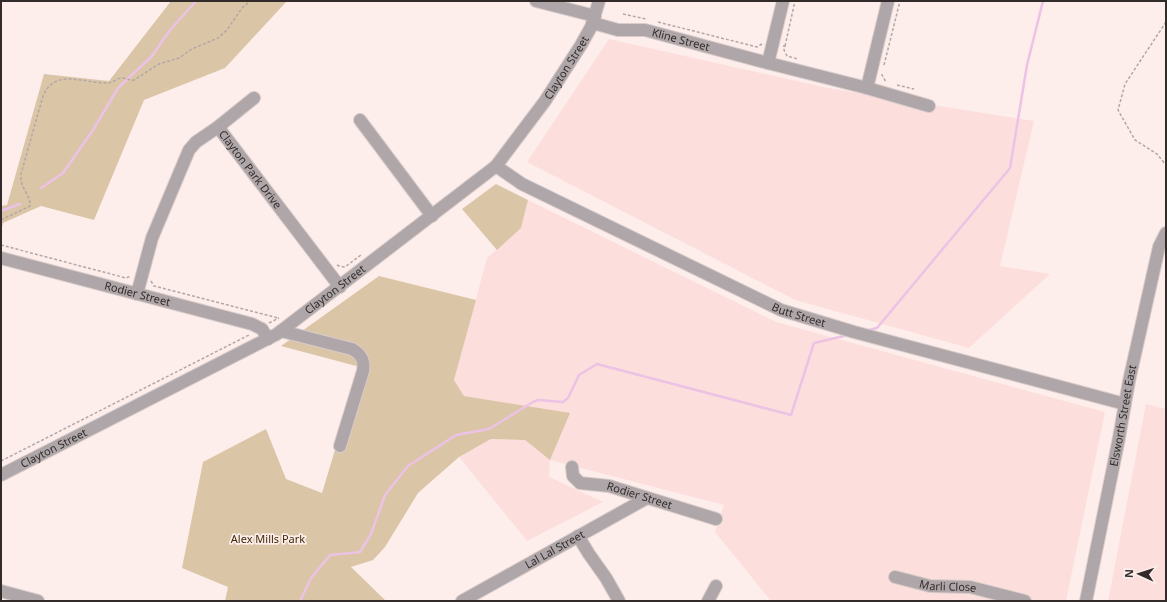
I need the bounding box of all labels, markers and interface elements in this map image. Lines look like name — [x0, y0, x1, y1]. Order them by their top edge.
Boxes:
street label: Kline Street — [650, 24, 711, 54]
street label: Clayton Street — [540, 33, 592, 102]
street label: Clayton Park Drive — [216, 127, 286, 212]
street label: Clayton Street — [301, 261, 368, 317]
street label: Rodier Street — [103, 278, 172, 309]
street label: Butt Street — [769, 299, 828, 330]
street label: Elsworth Street East — [1105, 363, 1139, 468]
street label: Clayton Street — [18, 424, 89, 471]
street label: Rodier Street — [605, 478, 674, 512]
street label: Lal Lal Street — [522, 526, 587, 572]
park label: Alex Mills Park — [231, 531, 305, 546]
north arrow — [1119, 554, 1159, 594]
text: N — [1121, 569, 1136, 578]
street label: Marli Close — [918, 576, 978, 595]

